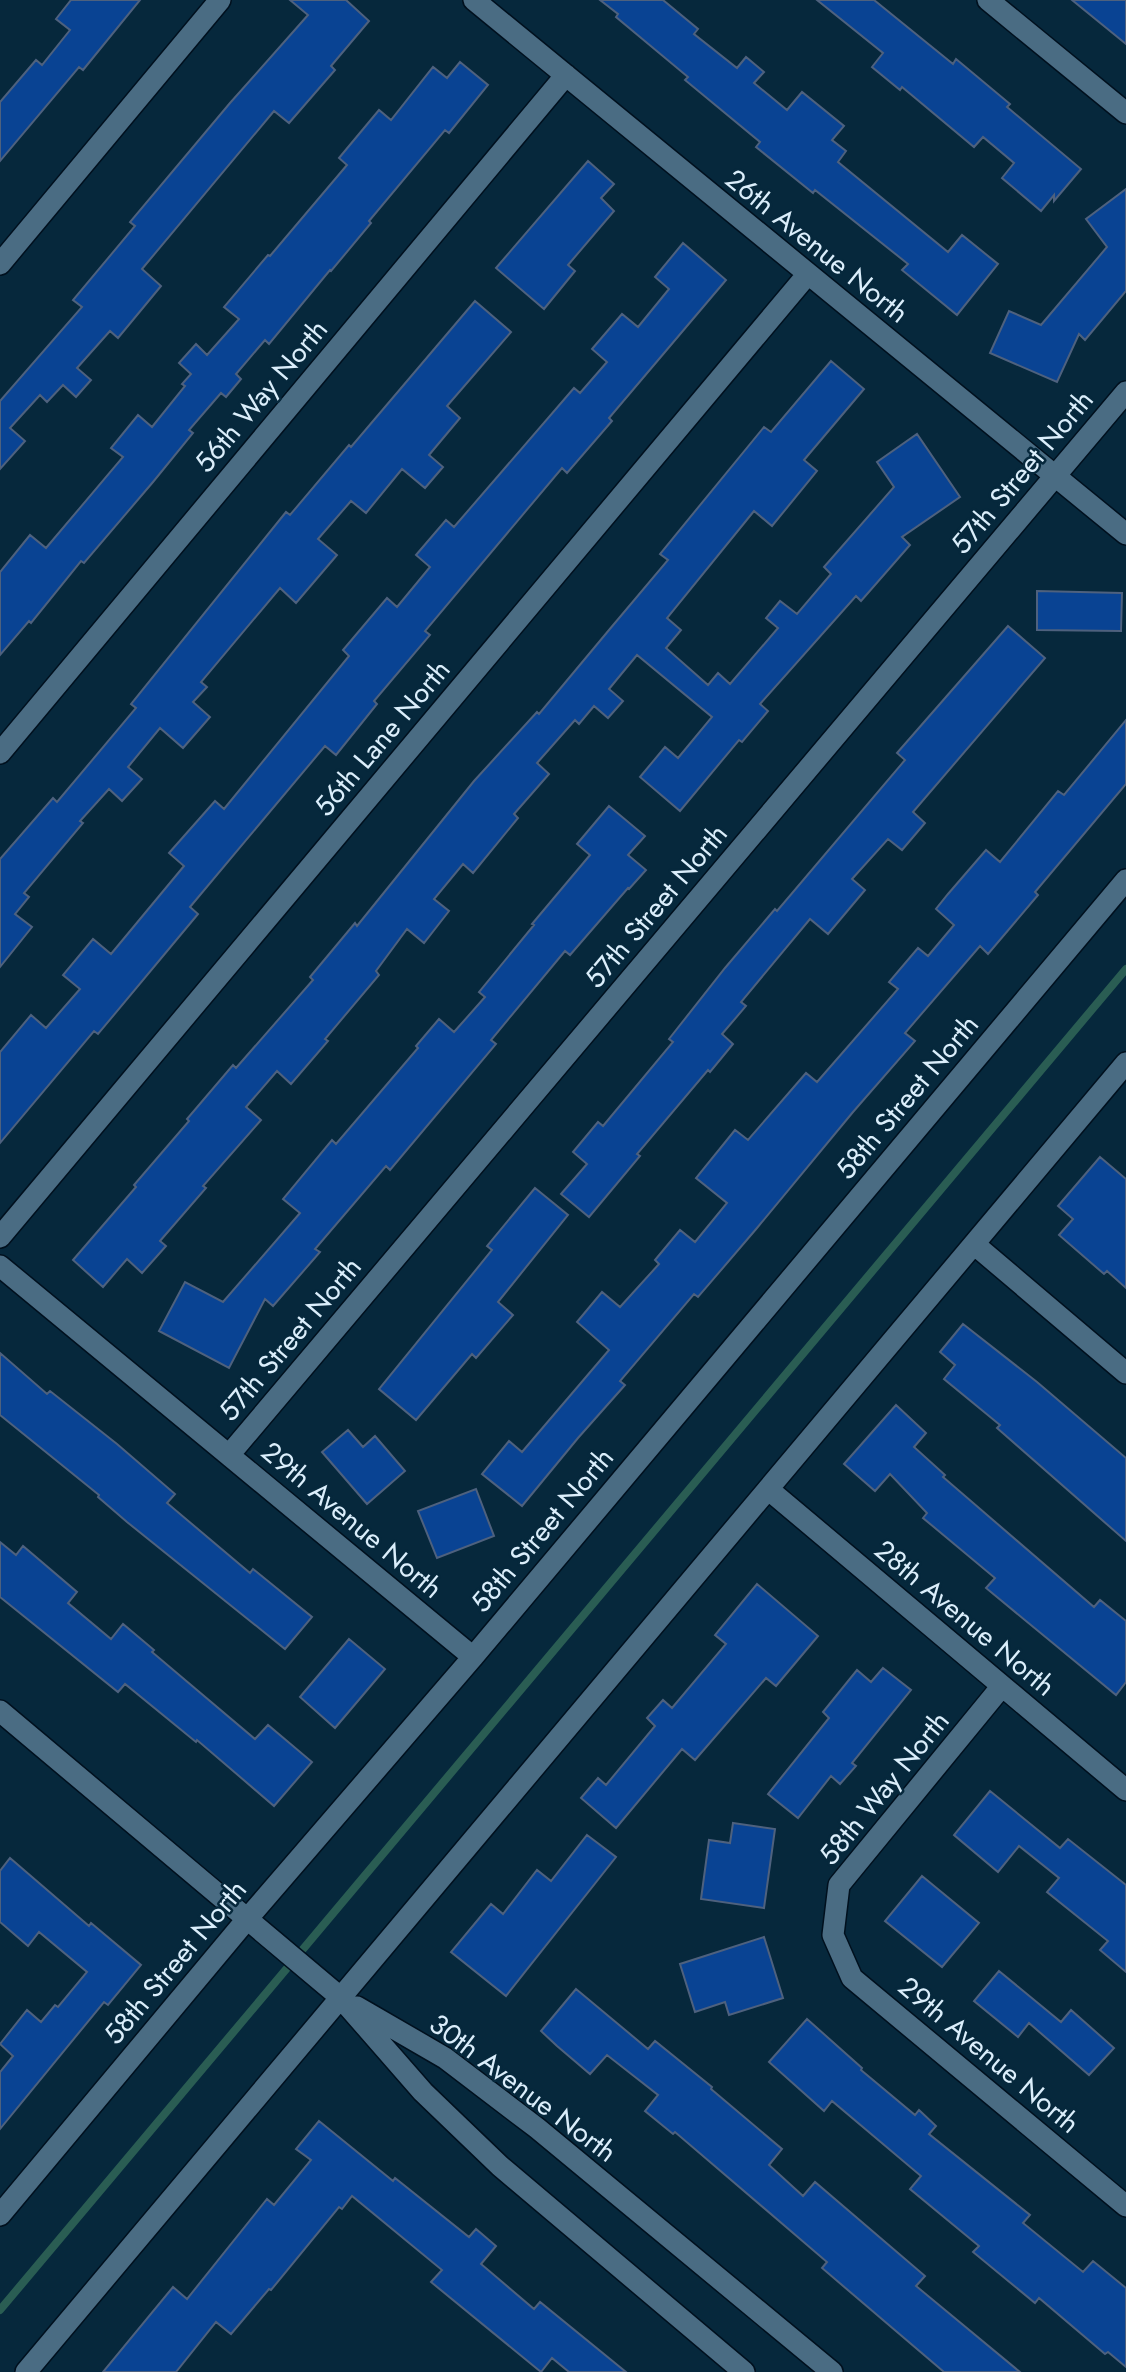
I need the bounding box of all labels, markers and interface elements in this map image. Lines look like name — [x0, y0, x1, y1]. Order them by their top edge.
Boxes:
street label: 26th Avenue North — [716, 159, 918, 333]
street label: 56th Way North — [185, 311, 337, 481]
street label: 57th Street North — [941, 381, 1103, 563]
street label: 56th Lane North — [304, 651, 460, 825]
street label: 57th Street North — [575, 815, 737, 997]
street label: 58th Street North — [826, 1006, 988, 1188]
street label: 57th Street North — [209, 1248, 371, 1430]
street label: 29th Avenue North — [252, 1432, 452, 1608]
street label: 58th Street North — [461, 1439, 623, 1621]
street label: 28th Avenue North — [866, 1530, 1064, 1706]
street label: 58th Way North — [809, 1702, 959, 1874]
street label: 58th Street North — [94, 1871, 256, 2053]
street label: 29th Avenue North — [889, 1967, 1089, 2143]
street label: 30th Avenue North — [421, 2004, 625, 2172]

